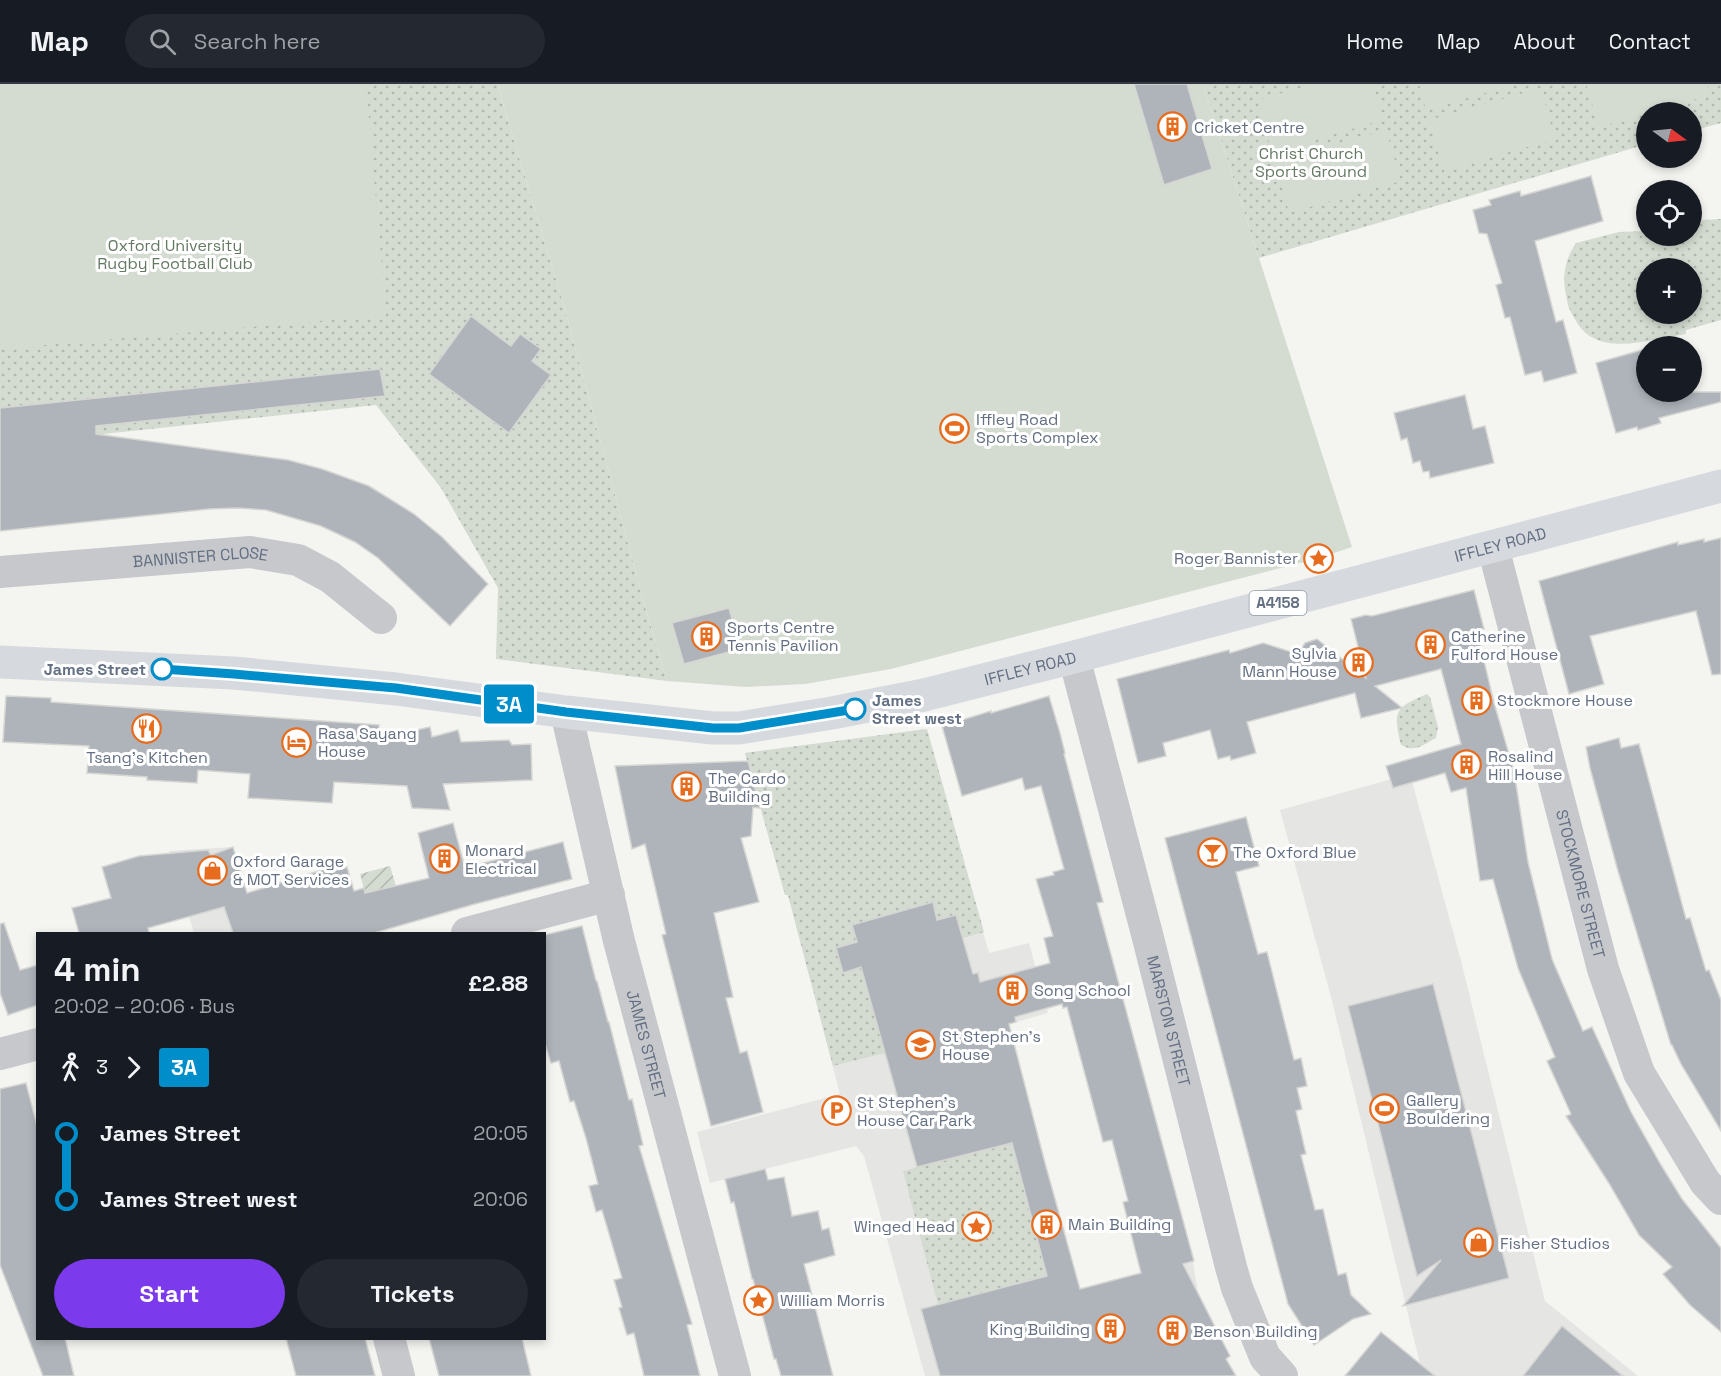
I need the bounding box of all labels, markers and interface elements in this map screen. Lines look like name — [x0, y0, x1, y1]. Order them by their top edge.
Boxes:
search box — [125, 14, 545, 68]
text: Map — [30, 23, 89, 59]
icon: search — [146, 25, 179, 58]
text: Search here — [194, 27, 321, 55]
text: Home — [1346, 28, 1404, 55]
text: Map — [1437, 28, 1481, 55]
text: About — [1514, 28, 1576, 55]
text: Contact — [1609, 28, 1691, 55]
north arrow — [1636, 102, 1702, 168]
map controls — [1636, 102, 1702, 402]
building icon: Cricket Centre — [1157, 111, 1189, 143]
place label: Cricket Centre — [1194, 117, 1305, 138]
park label: Christ Church Sports Ground — [1255, 143, 1367, 182]
button: locate — [1636, 180, 1702, 246]
park label: Oxford University Rugby Football Club — [97, 235, 253, 274]
button: + — [1636, 258, 1702, 324]
button: − — [1636, 336, 1702, 402]
place label: Iffley Road Sports Complex — [976, 409, 1099, 448]
sports icon: Iffley Road Sports Complex — [939, 412, 971, 444]
street label: IFFLEY ROAD — [1452, 523, 1548, 567]
street label: BANNISTER CLOSE — [132, 542, 270, 572]
place icon: Roger Bannister — [1303, 542, 1335, 574]
place label: Roger Bannister — [1174, 548, 1298, 569]
road number: A4158 — [1250, 591, 1306, 615]
place label: Sports Centre Tennis Pavilion — [727, 617, 839, 656]
building icon: Sports Centre Tennis Pavilion — [690, 620, 722, 652]
place label: Catherine Fulford House — [1451, 626, 1558, 665]
building icon: Catherine Fulford House — [1414, 629, 1446, 661]
place label: Sylvia Mann House — [1242, 643, 1337, 682]
building icon: Sylvia Mann House — [1342, 646, 1374, 678]
street label: IFFLEY ROAD — [982, 647, 1079, 690]
marker: James Street — [151, 658, 173, 680]
place label: James Street — [44, 659, 146, 680]
line badge: 3A — [482, 684, 536, 724]
building icon: Stockmore House — [1460, 684, 1492, 716]
place label: James Street west — [872, 690, 962, 729]
place label: Stockmore House — [1497, 690, 1633, 711]
text: 3A — [496, 691, 522, 718]
marker: James Street west — [844, 698, 866, 720]
restaurant icon: Tsang's Kitchen — [131, 713, 163, 745]
place label: Rasa Sayang House — [318, 723, 417, 762]
hotel icon: Rasa Sayang House — [281, 726, 313, 758]
place label: Rosalind Hill House — [1488, 746, 1562, 785]
place label: Tsang's Kitchen — [86, 747, 208, 768]
building icon: Rosalind Hill House — [1451, 749, 1483, 781]
place label: The Cardo Building — [708, 768, 786, 807]
building icon: The Cardo Building — [671, 771, 703, 803]
street label: STOCKMORE STREET — [1551, 807, 1610, 961]
bar icon: The Oxford Blue — [1196, 836, 1228, 868]
place label: Monard Electrical — [465, 840, 537, 879]
place label: The Oxford Blue — [1233, 842, 1357, 863]
building icon: Monard Electrical — [428, 843, 460, 875]
place label: Oxford Garage & MOT Services — [233, 851, 349, 890]
shop icon: Oxford Garage & MOT Services — [196, 854, 228, 886]
text: 4 min — [54, 949, 141, 991]
street label: MARSTON STREET — [1142, 953, 1195, 1089]
text: £2.88 — [468, 969, 528, 997]
building icon: Song School — [997, 974, 1029, 1006]
place label: Song School — [1034, 980, 1131, 1001]
street label: JAMES STREET — [621, 988, 671, 1101]
text: 20:02 – 20:06 · Bus — [54, 993, 235, 1019]
place label: St Stephen's House — [942, 1026, 1041, 1065]
school or university icon: St Stephen's House — [905, 1029, 937, 1061]
icon: walk — [54, 1051, 87, 1084]
icon: forward — [117, 1051, 150, 1084]
text: 3 — [96, 1054, 108, 1080]
text: 3A — [171, 1054, 197, 1081]
place label: Gallery Bouldering — [1406, 1090, 1490, 1129]
place label: St Stephen's House Car Park — [857, 1092, 972, 1131]
sports icon: Gallery Bouldering — [1369, 1093, 1401, 1125]
parking icon: St Stephen's House Car Park — [820, 1095, 852, 1127]
text: James Street — [100, 1119, 241, 1147]
text: 20:05 — [473, 1120, 528, 1146]
text: James Street west — [100, 1185, 298, 1213]
text: 20:06 — [473, 1186, 528, 1212]
building icon: Main Building — [1031, 1208, 1063, 1240]
place icon: Winged Head — [960, 1210, 992, 1242]
place label: Main Building — [1068, 1214, 1171, 1235]
place label: Winged Head — [854, 1216, 955, 1237]
shop icon: Fisher Studios — [1463, 1227, 1495, 1259]
place label: Fisher Studios — [1500, 1233, 1610, 1254]
button: Start — [54, 1259, 285, 1328]
button: Tickets — [297, 1259, 528, 1328]
place icon: William Morris — [743, 1284, 775, 1316]
place label: William Morris — [780, 1290, 885, 1311]
building icon: King Building — [1095, 1313, 1127, 1345]
building icon: Benson Building — [1156, 1315, 1188, 1347]
place label: King Building — [990, 1319, 1090, 1340]
place label: Benson Building — [1193, 1321, 1318, 1342]

